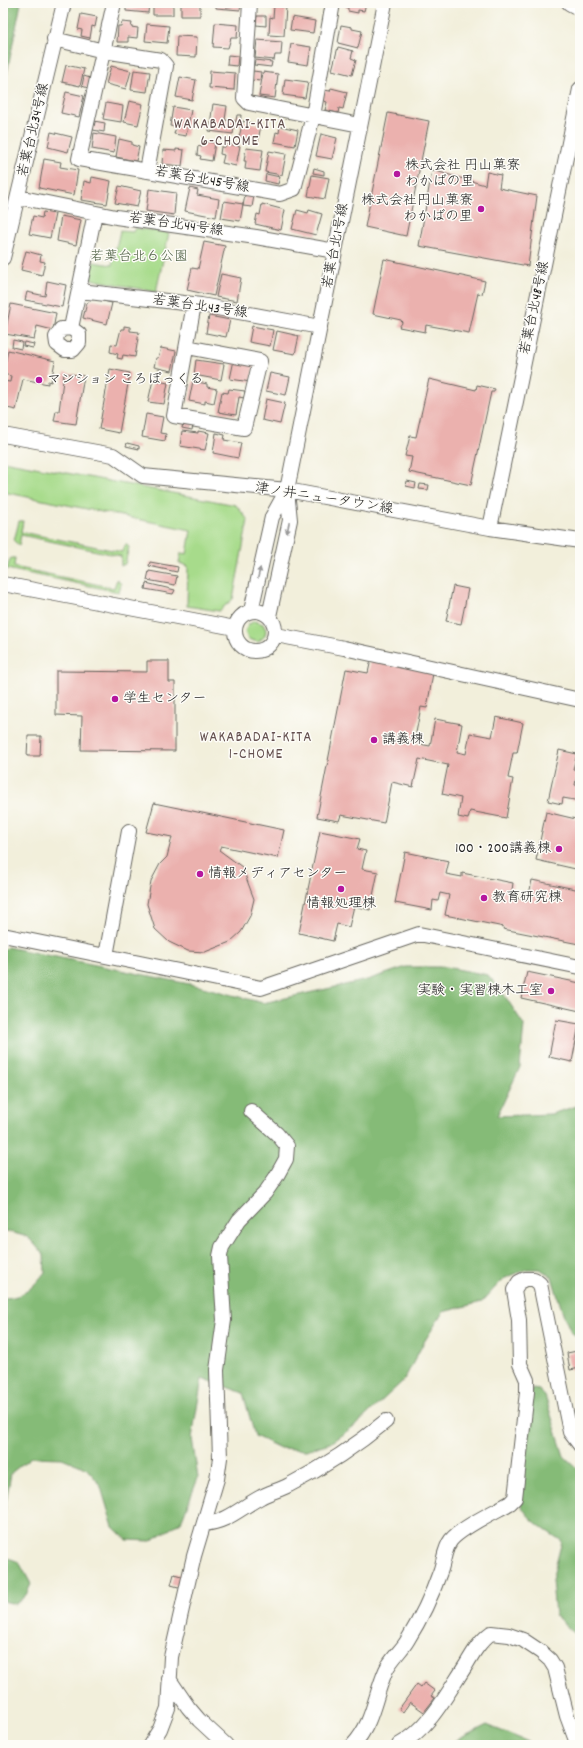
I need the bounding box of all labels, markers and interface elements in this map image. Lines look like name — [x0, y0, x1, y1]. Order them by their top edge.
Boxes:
street label: 若葉台北34号線 — [13, 81, 55, 179]
district label: WAKABADAI-KITA 6-CHOME — [174, 114, 286, 153]
place label: 株式会社 円山菓寮 わかばの里 — [405, 156, 520, 192]
street label: 若葉台北45号線 — [153, 162, 251, 198]
marker: 株式会社 円山菓寮 わかばの里 — [392, 169, 402, 179]
place label: 株式会社円山菓寮 わかばの里 — [361, 191, 473, 227]
street label: 若葉台北1号線 — [318, 201, 354, 291]
marker: 株式会社円山菓寮 わかばの里 — [476, 204, 486, 214]
street label: 若葉台北44号線 — [127, 208, 225, 242]
park label: 若葉台北６公園 — [90, 247, 188, 267]
street label: 若葉台北48号線 — [515, 259, 555, 357]
street label: 若葉台北43号線 — [151, 290, 249, 324]
place label: マンション ころぽっくる — [47, 370, 204, 390]
marker: マンション ころぽっくる — [34, 375, 44, 385]
street label: 津ノ井ニュータウン線 — [253, 478, 395, 520]
one-way arrow — [285, 522, 291, 535]
one-way arrow — [257, 567, 263, 579]
place label: 学生センター — [123, 689, 206, 709]
marker: 学生センター — [110, 694, 120, 704]
district label: WAKABADAI-KITA 1-CHOME — [200, 727, 312, 766]
place label: 講義棟 — [382, 730, 425, 750]
marker: 講義棟 — [369, 735, 379, 745]
place label: 100・200講義棟 — [455, 839, 552, 859]
marker: 100・200講義棟 — [554, 844, 564, 854]
place label: 情報メディアセンター — [208, 864, 347, 884]
marker: 情報メディアセンター — [195, 869, 205, 879]
marker: 情報処理棟 — [336, 884, 346, 894]
place label: 教育研究棟 — [492, 888, 563, 908]
marker: 教育研究棟 — [479, 893, 489, 903]
place label: 情報処理棟 — [306, 894, 377, 914]
place label: 実験・実習棟木工室 — [417, 981, 543, 1001]
marker: 実験・実習棟木工室 — [546, 986, 556, 996]

